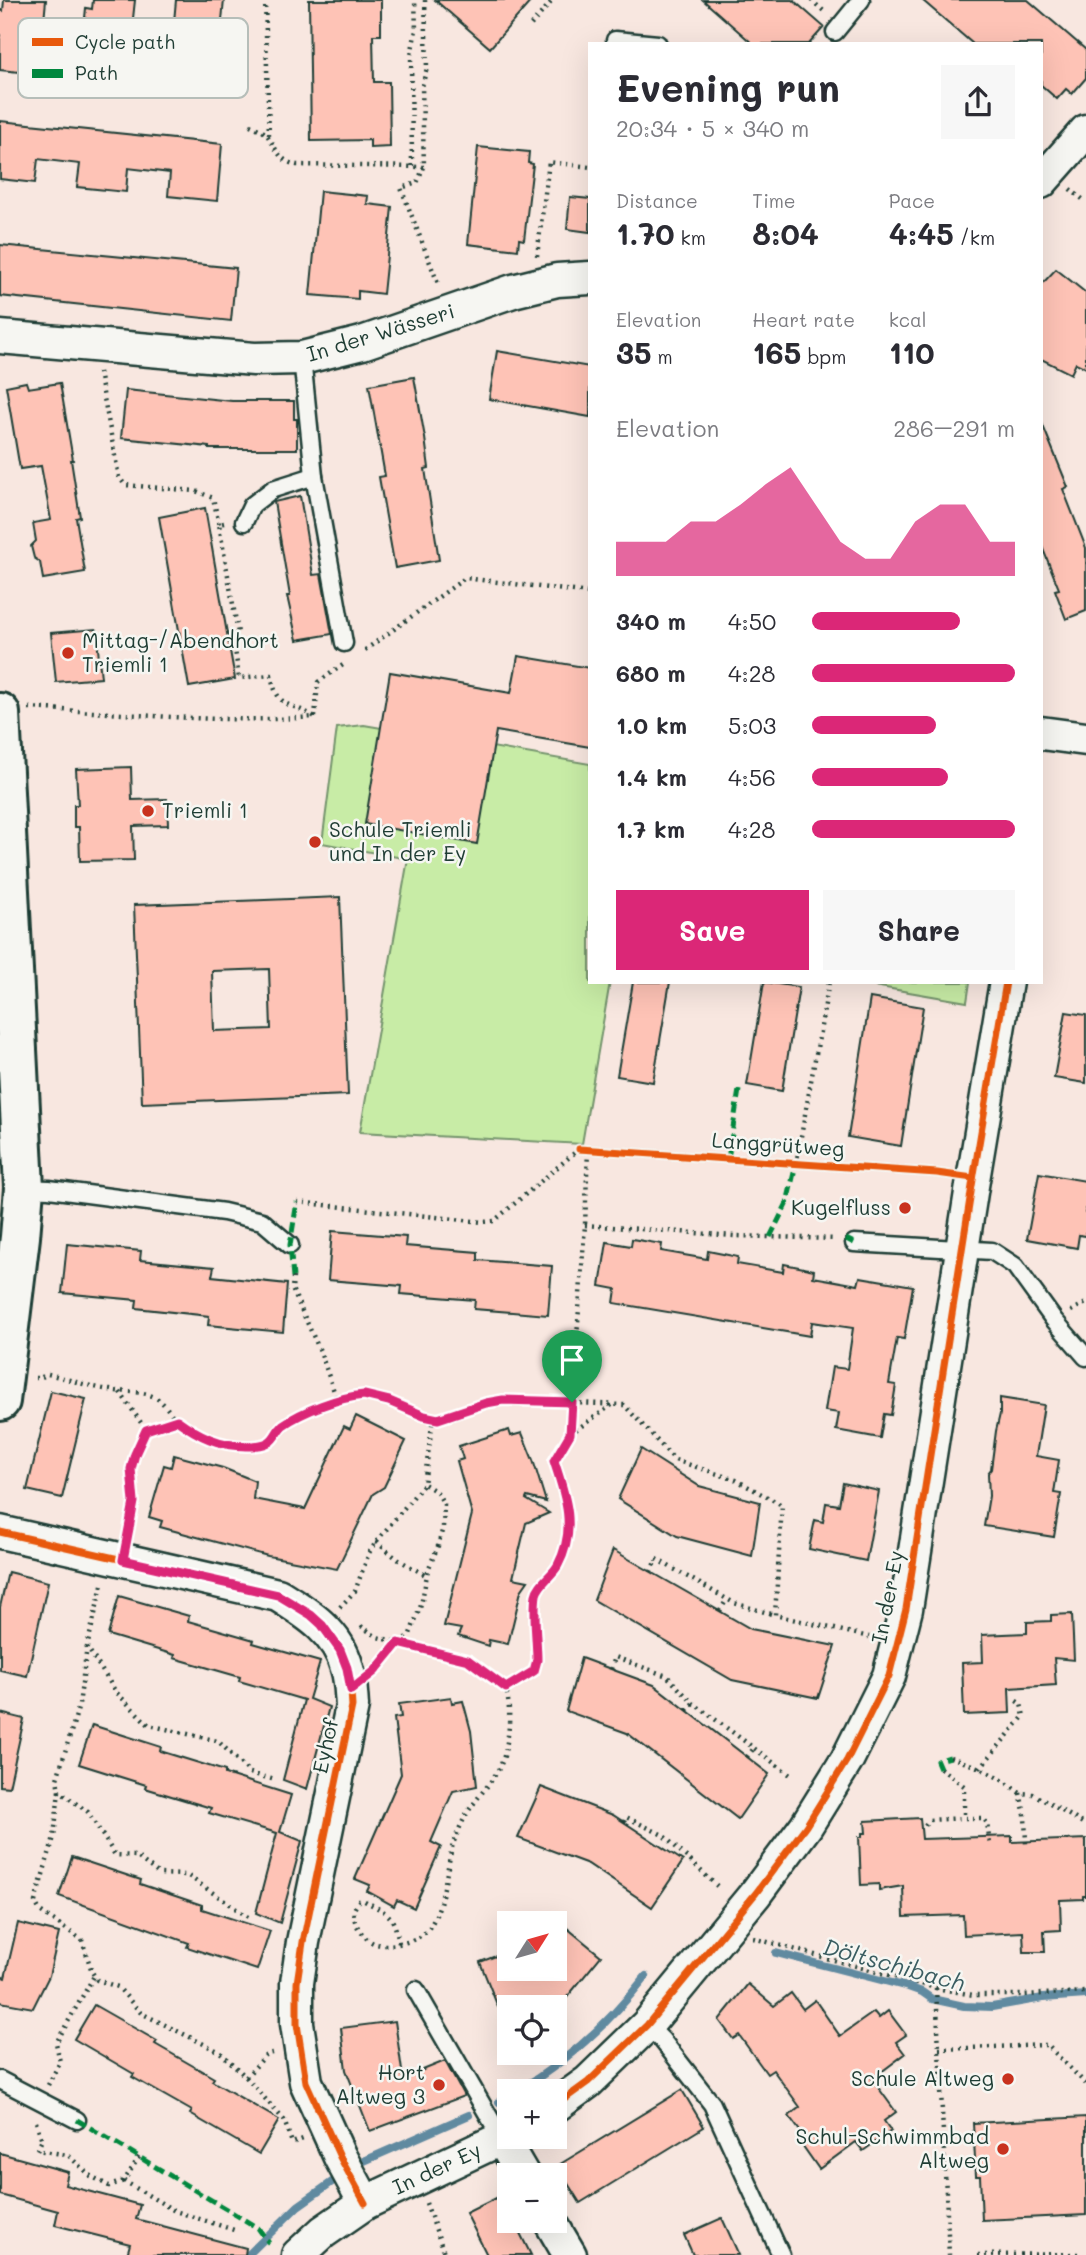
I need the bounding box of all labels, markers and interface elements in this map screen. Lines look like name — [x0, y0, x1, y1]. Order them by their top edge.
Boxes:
legend — [18, 18, 248, 98]
text: Cycle path — [75, 29, 175, 54]
text: Path — [75, 60, 118, 85]
text: Evening run — [616, 62, 840, 112]
button: share — [941, 65, 1015, 139]
text: 20:34 · 5 × 340 m — [616, 113, 809, 143]
text: Distance — [616, 188, 698, 213]
text: Time — [752, 188, 796, 213]
text: Pace — [889, 188, 935, 213]
text: 1.70 — [616, 213, 675, 253]
text: 8:04 — [752, 213, 819, 253]
text: 4:45 — [889, 213, 954, 253]
text: km — [675, 225, 706, 250]
text: /km — [954, 225, 995, 250]
street label: In der Wässeri — [303, 296, 458, 367]
text: Elevation — [616, 307, 701, 332]
text: Heart rate — [752, 307, 855, 332]
text: kcal — [889, 307, 927, 332]
text: 35 — [616, 332, 652, 372]
text: 165 — [752, 332, 801, 372]
text: 110 — [889, 332, 935, 372]
text: m — [652, 344, 673, 369]
text: bpm — [801, 344, 846, 369]
text: Elevation — [616, 413, 719, 443]
text: 286–291 m — [893, 413, 1015, 443]
text: 340 m — [616, 606, 686, 636]
text: 4:50 — [728, 606, 776, 636]
place label: Mittag-/Abendhort Triemli 1 — [82, 626, 279, 677]
marker: Mittag-/Abendhort Triemli 1 — [60, 645, 76, 661]
text: 680 m — [616, 658, 686, 688]
text: 4:28 — [728, 658, 775, 688]
text: 1.0 km — [616, 710, 687, 740]
text: 5:03 — [728, 710, 776, 740]
text: 1.4 km — [616, 762, 687, 792]
text: 4:56 — [728, 762, 776, 792]
place label: Triemli 1 — [162, 796, 248, 823]
marker: Triemli 1 — [140, 803, 156, 819]
text: 1.7 km — [616, 814, 685, 844]
text: 4:28 — [728, 814, 775, 844]
place label: Schule Triemli und In der Ey — [329, 815, 472, 866]
marker: Schule Triemli und In der Ey — [307, 834, 323, 850]
button: Save — [616, 890, 809, 970]
button: Share — [823, 890, 1015, 970]
street label: Langgrütweg — [711, 1125, 845, 1162]
place label: Kugelfluss — [791, 1193, 891, 1220]
marker: Kugelfluss — [897, 1200, 913, 1216]
pin — [542, 1330, 602, 1402]
icon: arrive — [553, 1341, 591, 1379]
street label: In der Ey — [864, 1548, 909, 1645]
street label: Eyhof — [306, 1715, 344, 1776]
north arrow — [497, 1911, 567, 1981]
map controls — [497, 1911, 567, 2233]
water label: Döltschibach — [820, 1931, 968, 1997]
button: locate — [497, 1995, 567, 2065]
place label: Hort Altweg 3 — [335, 2058, 425, 2109]
place label: Schule Altweg — [851, 2064, 994, 2091]
marker: Schule Altweg — [1000, 2071, 1016, 2087]
marker: Hort Altweg 3 — [431, 2077, 447, 2093]
button: + — [497, 2079, 567, 2149]
place label: Schul-Schwimmbad Altweg — [795, 2122, 989, 2173]
street label: In der Ey — [388, 2136, 485, 2200]
marker: Schul-Schwimmbad Altweg — [995, 2141, 1011, 2157]
button: − — [497, 2163, 567, 2233]

